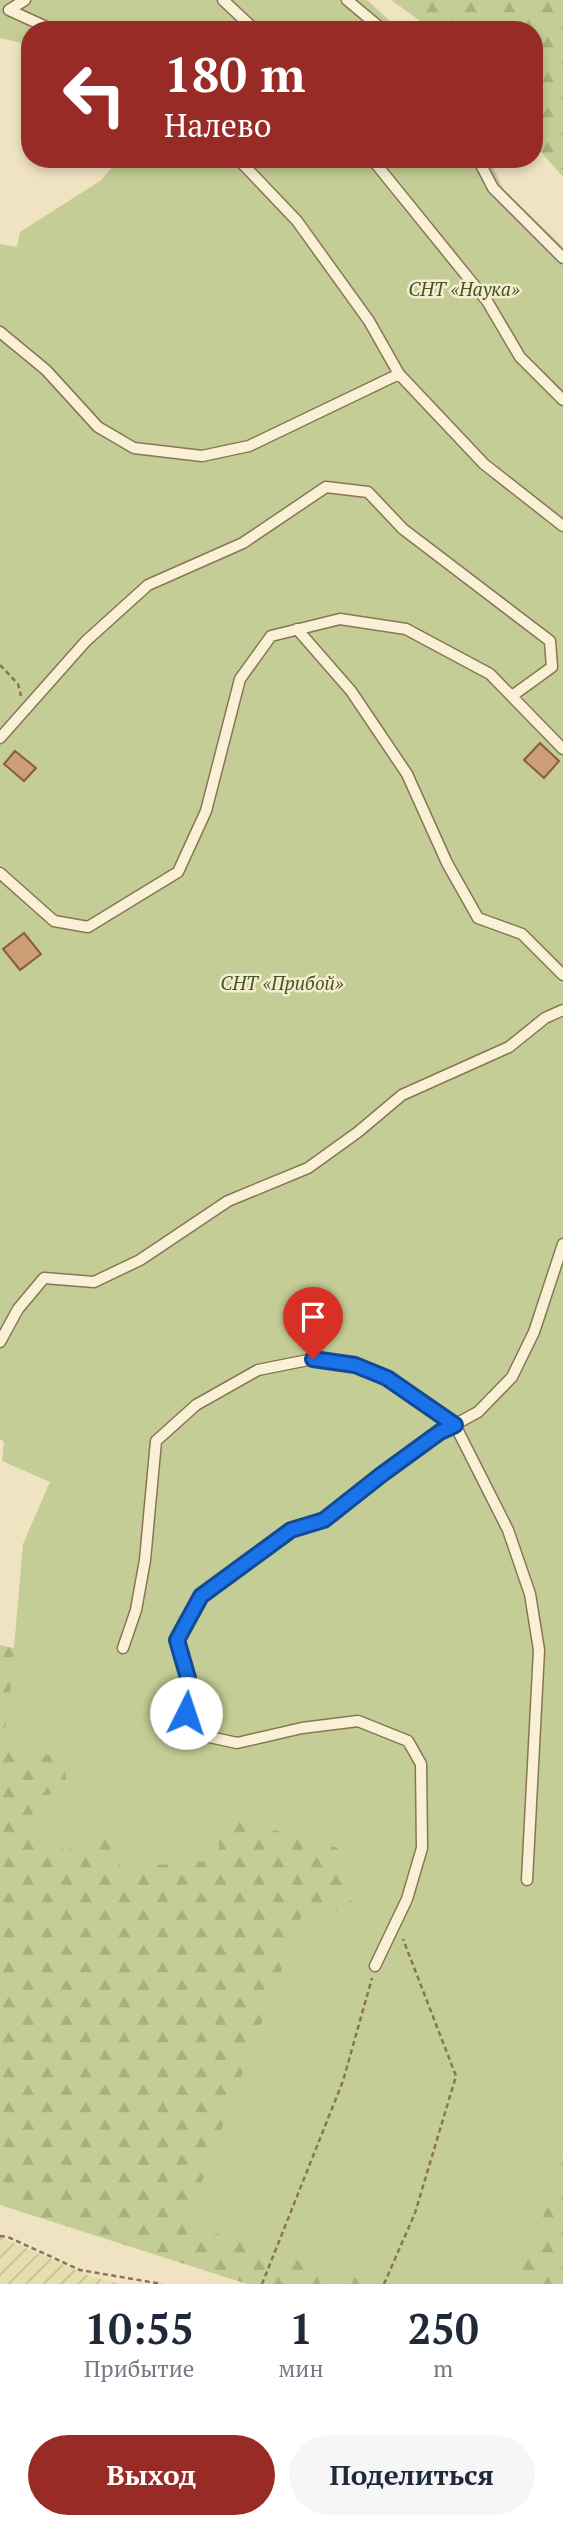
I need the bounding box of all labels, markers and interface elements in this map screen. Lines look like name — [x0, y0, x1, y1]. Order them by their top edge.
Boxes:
text: 180 m — [164, 41, 306, 106]
icon: left — [49, 49, 140, 140]
text: Налево — [164, 104, 272, 146]
park label: СНТ «Наука» — [408, 276, 520, 301]
park label: СНТ «Прибой» — [220, 970, 344, 995]
pin — [283, 1287, 343, 1359]
icon: arrive — [294, 1298, 332, 1336]
position arrow — [149, 1676, 223, 1750]
text: 10:55 — [85, 2300, 194, 2356]
text: 1 — [289, 2300, 313, 2356]
text: 250 — [408, 2300, 479, 2356]
text: Прибытие — [84, 2353, 194, 2384]
text: мин — [278, 2353, 324, 2384]
text: m — [433, 2353, 453, 2384]
button: Выход — [28, 2435, 275, 2515]
button: Поделиться — [289, 2435, 535, 2515]

